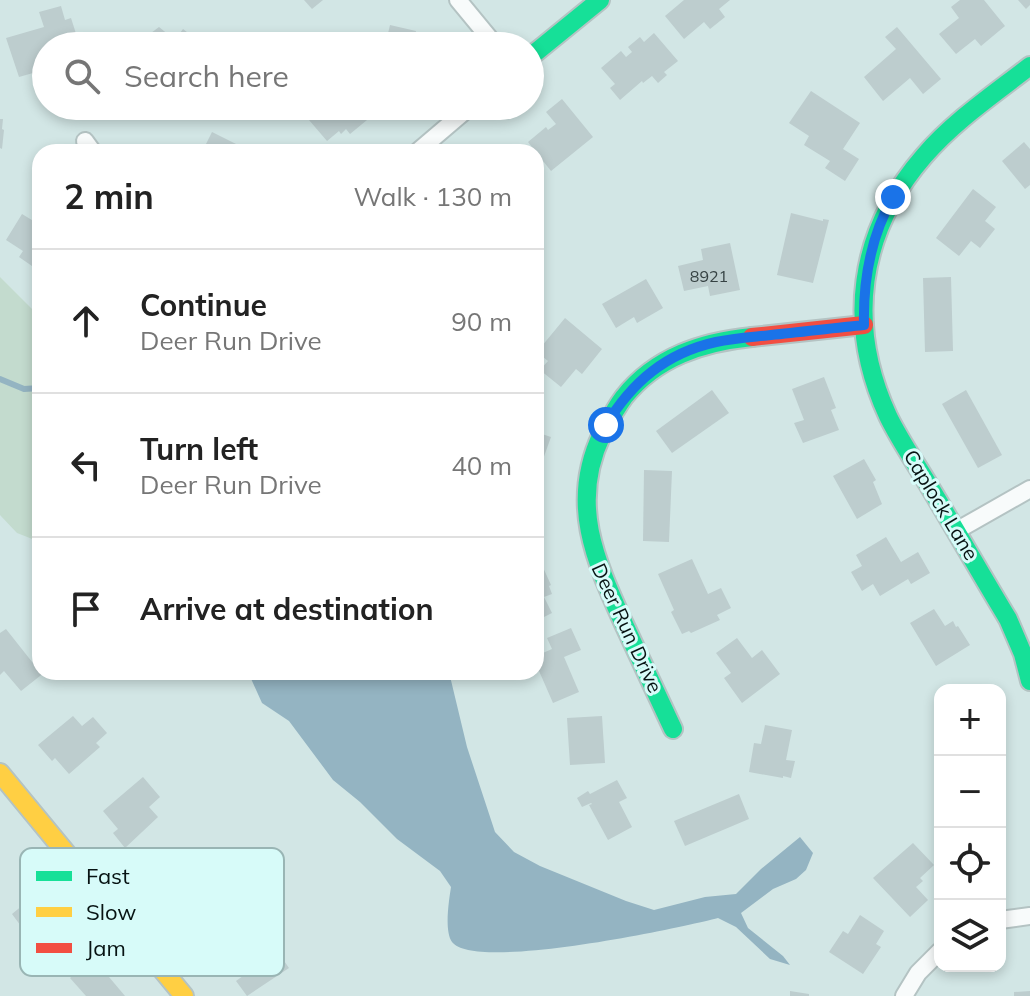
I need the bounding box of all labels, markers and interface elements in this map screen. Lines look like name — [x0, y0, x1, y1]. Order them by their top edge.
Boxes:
search box — [32, 32, 544, 120]
icon: search — [60, 54, 104, 98]
text: Search here — [124, 57, 289, 95]
text: 2 min — [64, 175, 154, 218]
route end — [875, 179, 911, 215]
text: Walk · 130 m — [353, 180, 512, 213]
house number: 8921 — [690, 266, 728, 286]
text: Continue — [140, 286, 267, 324]
icon: ahead — [64, 299, 108, 343]
text: 90 m — [451, 305, 512, 338]
text: Deer Run Drive — [140, 324, 322, 357]
route start — [588, 407, 624, 443]
text: Turn left — [140, 430, 258, 468]
icon: left — [64, 443, 108, 487]
street label: Caplock Lane — [899, 445, 984, 565]
text: 40 m — [451, 449, 512, 482]
text: Deer Run Drive — [140, 468, 322, 501]
street label: Deer Run Drive — [587, 559, 668, 696]
icon: arrive — [64, 587, 108, 631]
text: Arrive at destination — [140, 590, 434, 628]
map controls — [934, 684, 1006, 972]
button: + — [934, 684, 1006, 756]
button: − — [934, 756, 1006, 828]
button: locate — [934, 828, 1006, 900]
legend — [20, 848, 284, 976]
text: Fast — [86, 862, 130, 890]
text: Slow — [86, 898, 136, 926]
button: layers — [934, 900, 1006, 972]
text: Jam — [86, 934, 126, 962]

